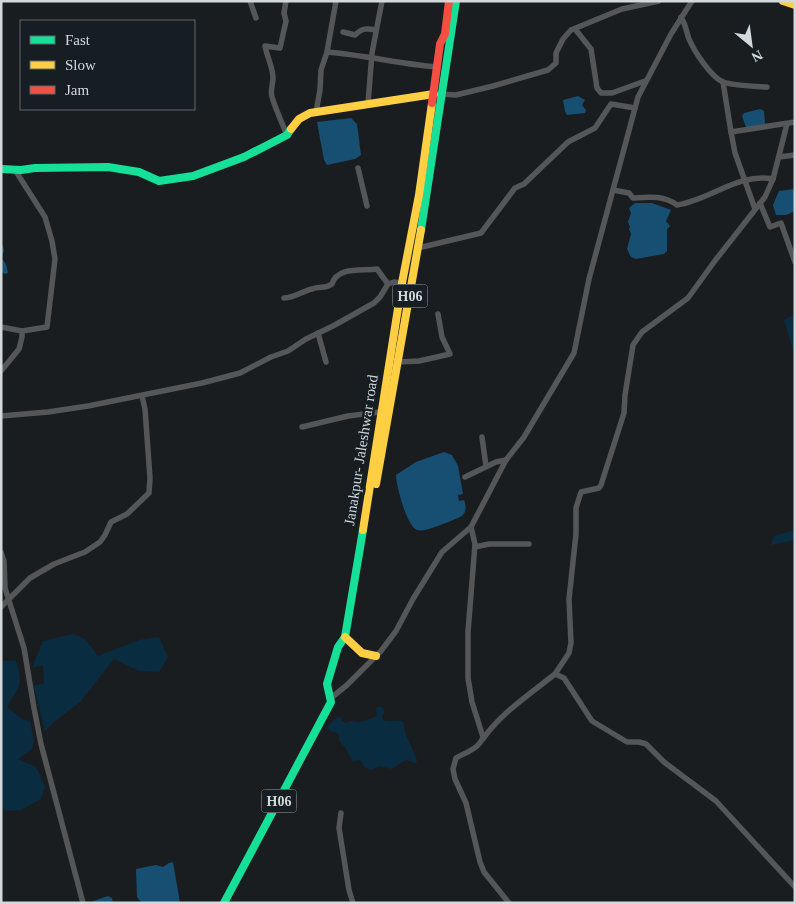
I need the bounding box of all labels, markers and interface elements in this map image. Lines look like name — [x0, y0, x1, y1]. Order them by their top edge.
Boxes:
legend — [20, 20, 195, 110]
north arrow — [726, 20, 776, 70]
text: Fast — [65, 32, 91, 48]
text: N — [749, 47, 765, 65]
text: Slow — [65, 57, 96, 73]
text: Jam — [65, 82, 89, 98]
road number: H06 — [392, 284, 428, 308]
street label: Janakpur- Jaleshwar road — [341, 373, 381, 526]
road number: H06 — [262, 789, 296, 812]

